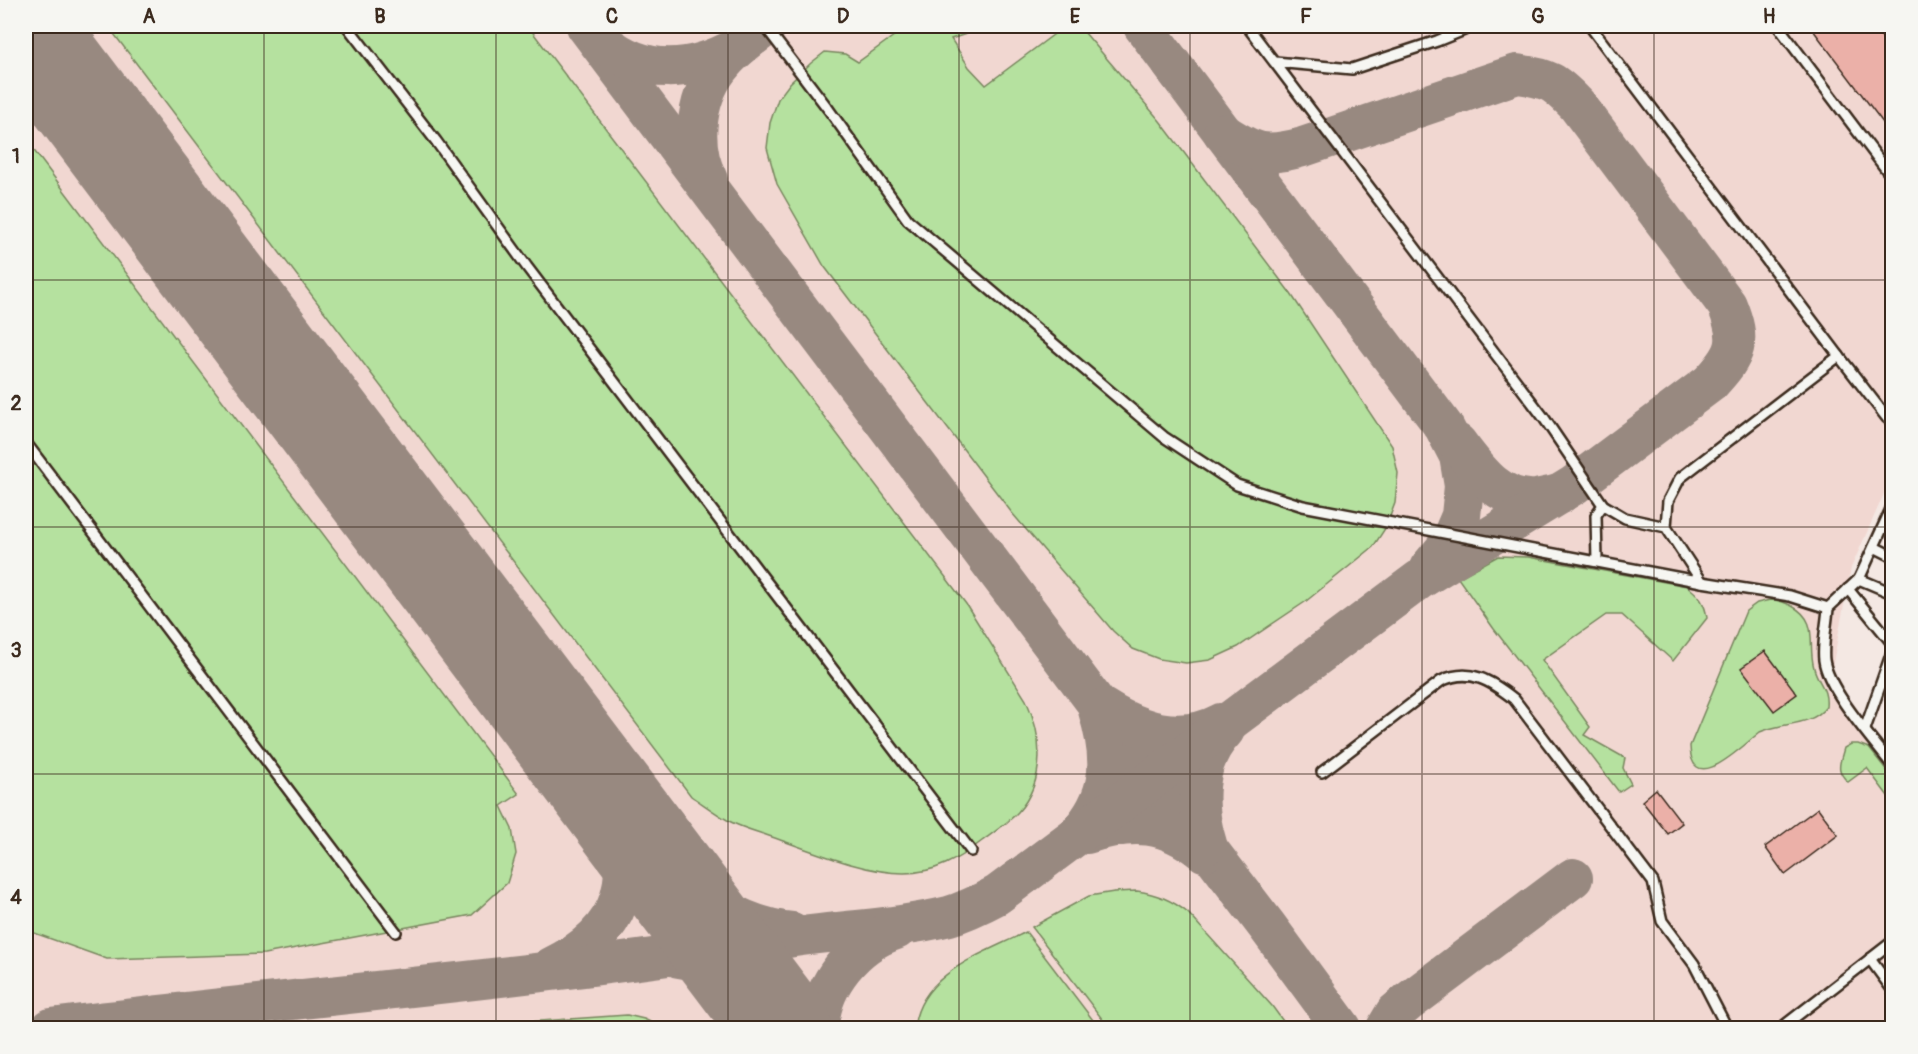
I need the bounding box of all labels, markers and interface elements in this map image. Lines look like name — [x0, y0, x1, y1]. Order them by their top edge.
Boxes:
text: A — [143, 4, 156, 29]
text: B — [374, 4, 386, 29]
text: C — [606, 4, 618, 29]
text: D — [837, 4, 850, 29]
text: E — [1070, 4, 1081, 29]
text: F — [1300, 4, 1312, 29]
text: G — [1531, 4, 1545, 29]
text: H — [1763, 4, 1776, 29]
text: 1 — [12, 144, 20, 169]
text: 2 — [10, 391, 22, 416]
text: 3 — [10, 638, 22, 663]
text: 4 — [10, 885, 22, 910]

